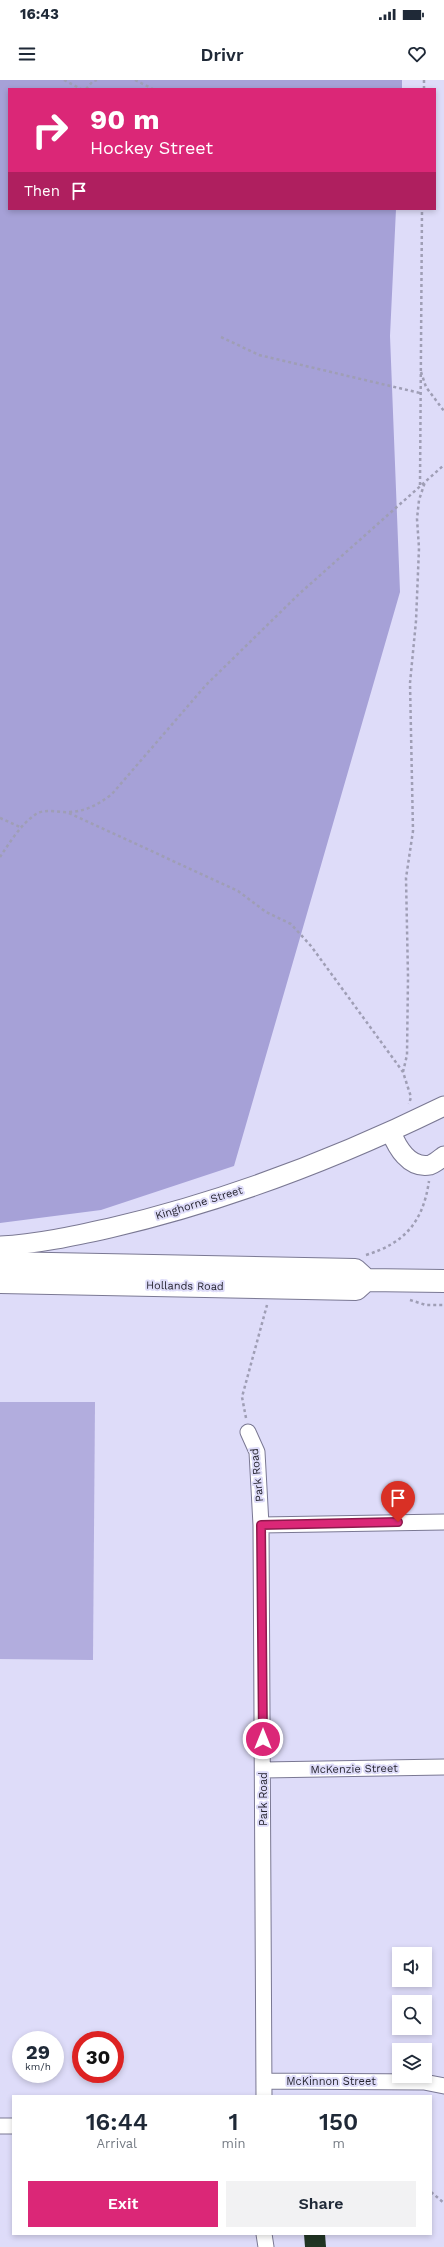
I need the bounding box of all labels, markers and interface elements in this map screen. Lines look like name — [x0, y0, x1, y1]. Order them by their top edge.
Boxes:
text: 16:43 — [20, 5, 59, 23]
icon: menu — [16, 43, 38, 65]
icon: heart — [406, 43, 428, 65]
text: Drivr — [201, 44, 243, 65]
text: 90 m — [90, 103, 160, 136]
icon: right — [24, 104, 76, 156]
text: Hockey Street — [90, 137, 213, 158]
icon: arrive — [68, 180, 90, 202]
text: Then — [24, 182, 60, 200]
street label: Kinghorne Street — [154, 1183, 245, 1222]
street label: Hollands Road — [146, 1279, 224, 1293]
street label: Park Road — [248, 1447, 266, 1503]
pin — [381, 1481, 415, 1522]
icon: arrive — [387, 1487, 409, 1509]
position arrow — [242, 1718, 284, 1760]
street label: McKenzie Street — [310, 1762, 398, 1776]
street label: Park Road — [257, 1772, 270, 1826]
map controls — [392, 1947, 432, 2083]
button: sound — [392, 1947, 432, 1987]
button: search — [392, 1995, 432, 2035]
speed limit sign: 30 — [72, 2031, 124, 2083]
text: 29 — [26, 2040, 50, 2064]
button: layers — [392, 2043, 432, 2083]
text: km/h — [25, 2061, 51, 2072]
street label: McKinnon Street — [286, 2075, 376, 2088]
text: 16:44 — [86, 2108, 148, 2136]
text: 1 — [229, 2108, 239, 2136]
text: 150 — [319, 2108, 358, 2136]
text: Arrival — [96, 2136, 137, 2151]
text: min — [222, 2136, 245, 2151]
text: m — [333, 2136, 345, 2151]
button: Exit — [28, 2181, 218, 2227]
button: Share — [226, 2181, 416, 2227]

